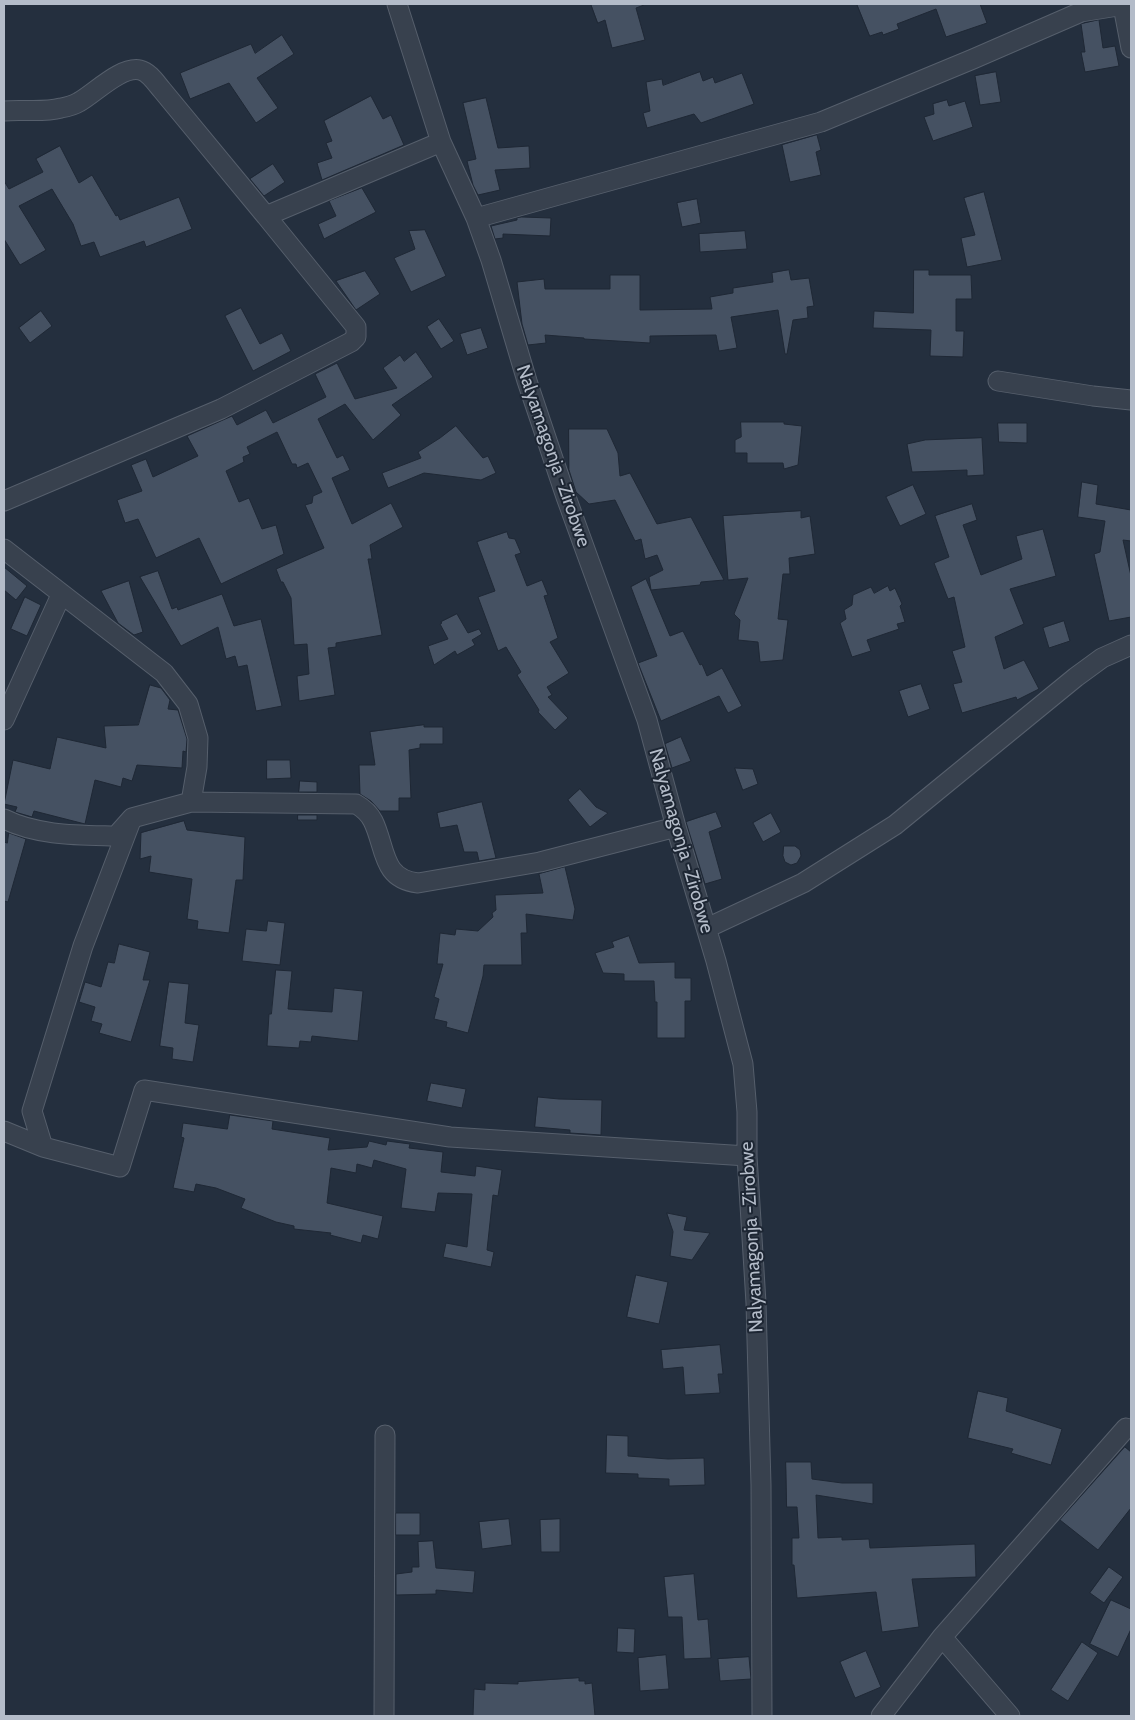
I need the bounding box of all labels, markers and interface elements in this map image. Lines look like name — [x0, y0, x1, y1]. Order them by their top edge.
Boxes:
street label: Nalyamagonja -Zirobwe — [511, 362, 595, 550]
street label: Nalyamagonja -Zirobwe — [644, 746, 718, 936]
street label: Nalyamagonja -Zirobwe — [736, 1141, 768, 1333]

